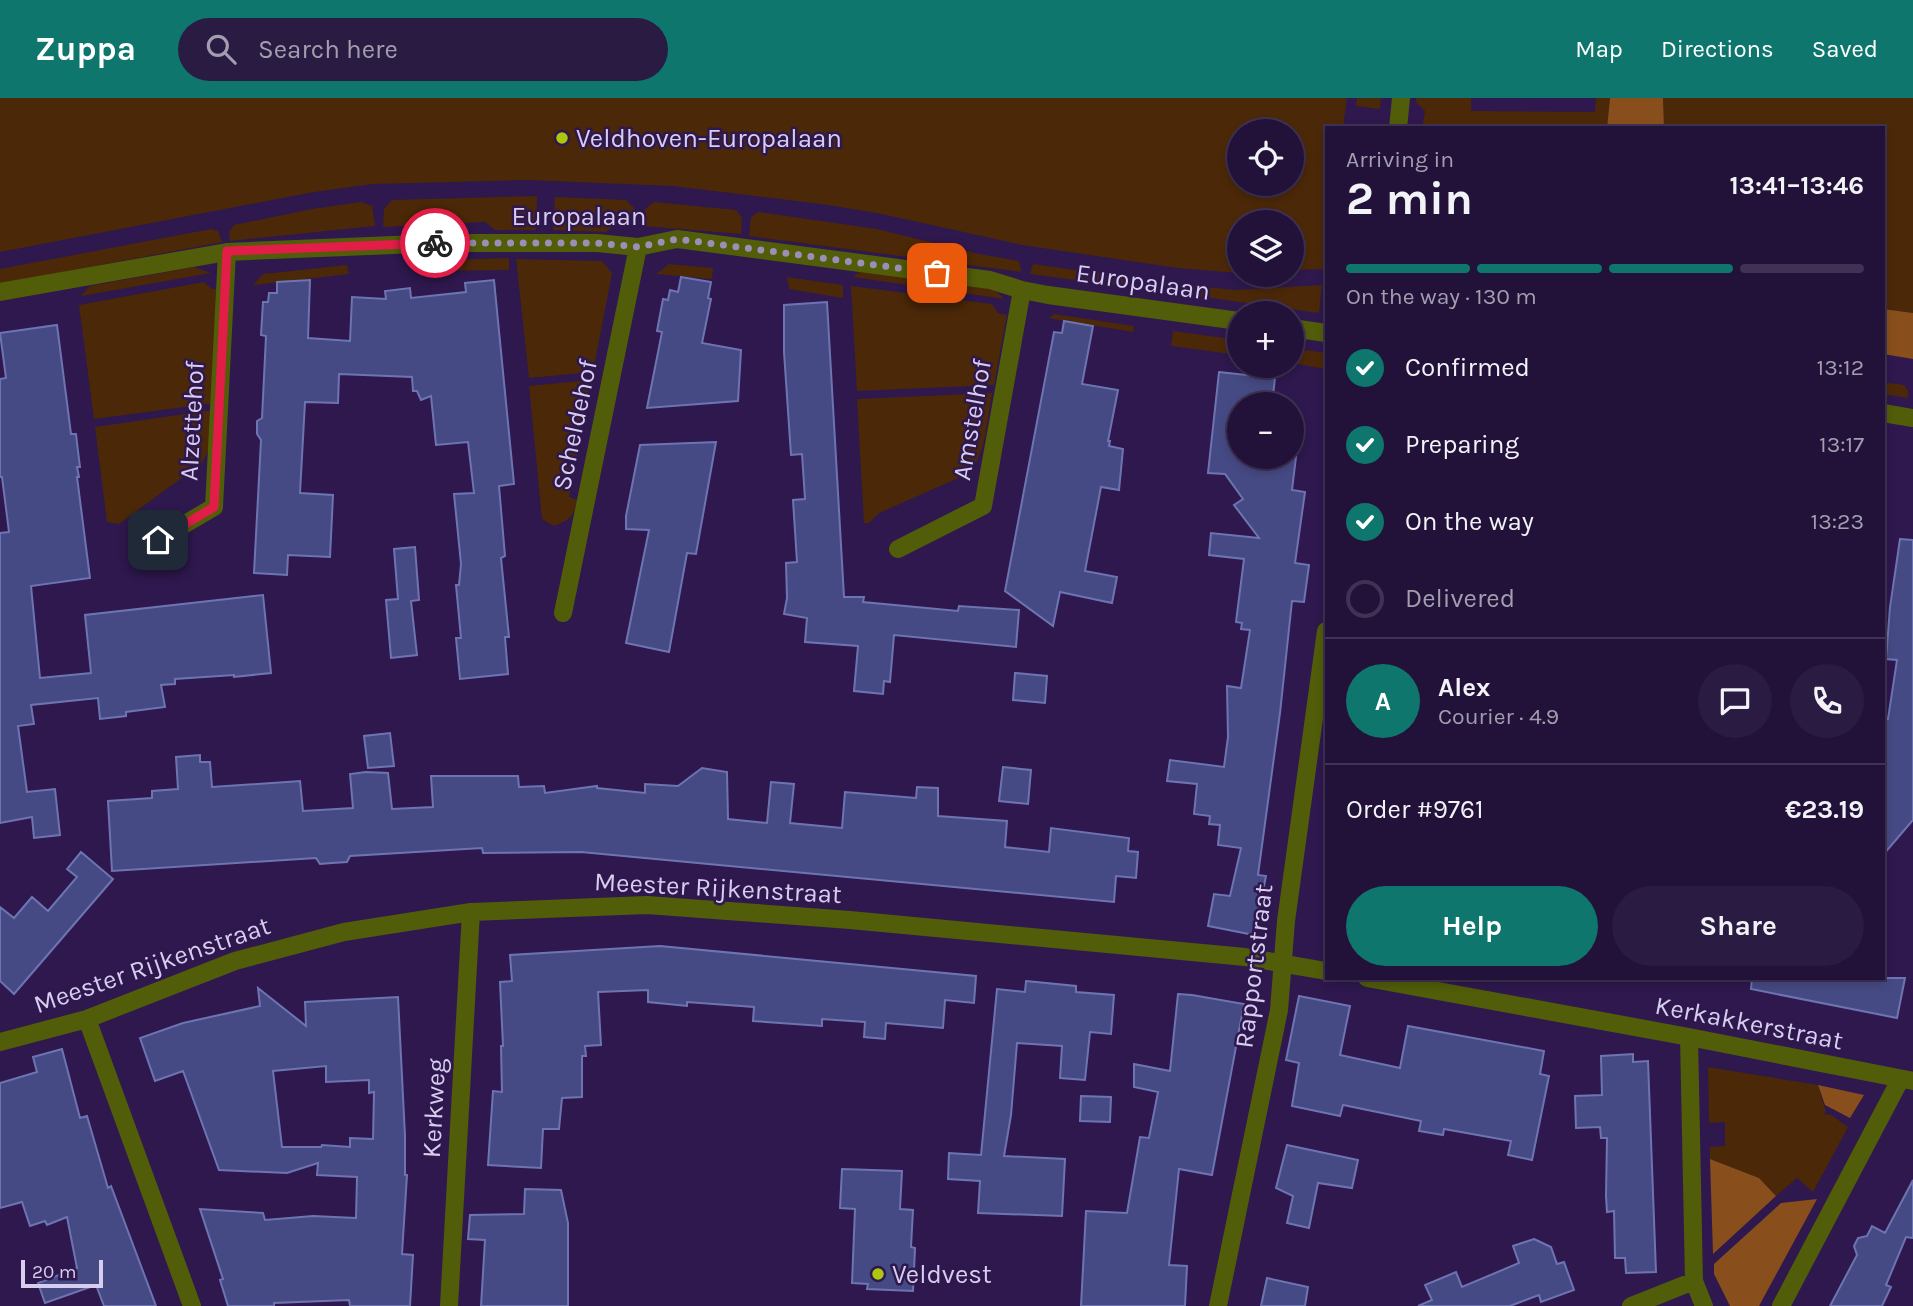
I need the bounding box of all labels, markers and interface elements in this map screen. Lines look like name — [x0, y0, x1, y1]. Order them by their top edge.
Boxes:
search box — [178, 18, 668, 81]
text: Zuppa — [35, 30, 136, 68]
icon: search — [202, 30, 240, 68]
text: Search here — [258, 34, 398, 65]
text: Map — [1575, 35, 1623, 63]
text: Directions — [1661, 35, 1774, 63]
text: Saved — [1812, 35, 1878, 63]
map controls — [1227, 119, 1304, 469]
button: locate — [1227, 119, 1304, 196]
place label: Veldhoven-Europalaan — [576, 123, 842, 154]
marker: Veldhoven-Europalaan — [554, 130, 570, 146]
text: Arriving in — [1346, 146, 1454, 173]
text: 13:41–13:46 — [1729, 170, 1864, 201]
text: 2 min — [1346, 172, 1473, 226]
street label: Europalaan — [511, 201, 647, 232]
courier — [400, 208, 470, 278]
button: layers — [1227, 210, 1304, 287]
icon: bike — [416, 224, 454, 262]
pin — [907, 243, 967, 303]
icon: bag — [918, 254, 956, 292]
street label: Europalaan — [1074, 257, 1212, 307]
text: On the way · 130 m — [1346, 283, 1537, 310]
button: + — [1227, 301, 1304, 378]
icon: check — [1346, 349, 1384, 387]
text: Confirmed — [1405, 352, 1530, 383]
text: 13:12 — [1817, 354, 1864, 381]
street label: Scheldehof — [546, 356, 604, 493]
street label: Amstelhof — [946, 356, 998, 483]
street label: Alzettehof — [173, 359, 211, 482]
button: − — [1227, 392, 1304, 469]
icon: check — [1346, 426, 1384, 464]
text: Preparing — [1405, 429, 1519, 460]
text: 13:17 — [1819, 431, 1864, 458]
icon: check — [1346, 503, 1384, 541]
text: On the way — [1405, 506, 1534, 537]
text: 13:23 — [1811, 508, 1864, 535]
pin — [128, 510, 188, 570]
icon: home — [139, 521, 177, 559]
text: Delivered — [1405, 583, 1515, 614]
button: chat — [1698, 664, 1772, 738]
button: phone — [1790, 664, 1864, 738]
text: Alex — [1438, 672, 1490, 703]
text: A — [1375, 686, 1391, 717]
text: Courier · 4.9 — [1438, 703, 1559, 730]
text: Order #9761 — [1346, 794, 1484, 825]
text: €23.19 — [1785, 794, 1864, 825]
street label: Meester Rijkenstraat — [593, 866, 843, 910]
street label: Rapportstraat — [1229, 882, 1279, 1050]
button: Help — [1346, 886, 1598, 966]
button: Share — [1612, 886, 1864, 966]
street label: Meester Rijkenstraat — [30, 910, 274, 1020]
street label: Kerkakkerstraat — [1652, 990, 1846, 1056]
street label: Kerkweg — [416, 1057, 452, 1159]
scale bar — [21, 1257, 103, 1289]
place label: Veldvest — [892, 1259, 992, 1290]
text: 20 m — [32, 1261, 77, 1283]
marker: Veldvest — [870, 1266, 886, 1282]

